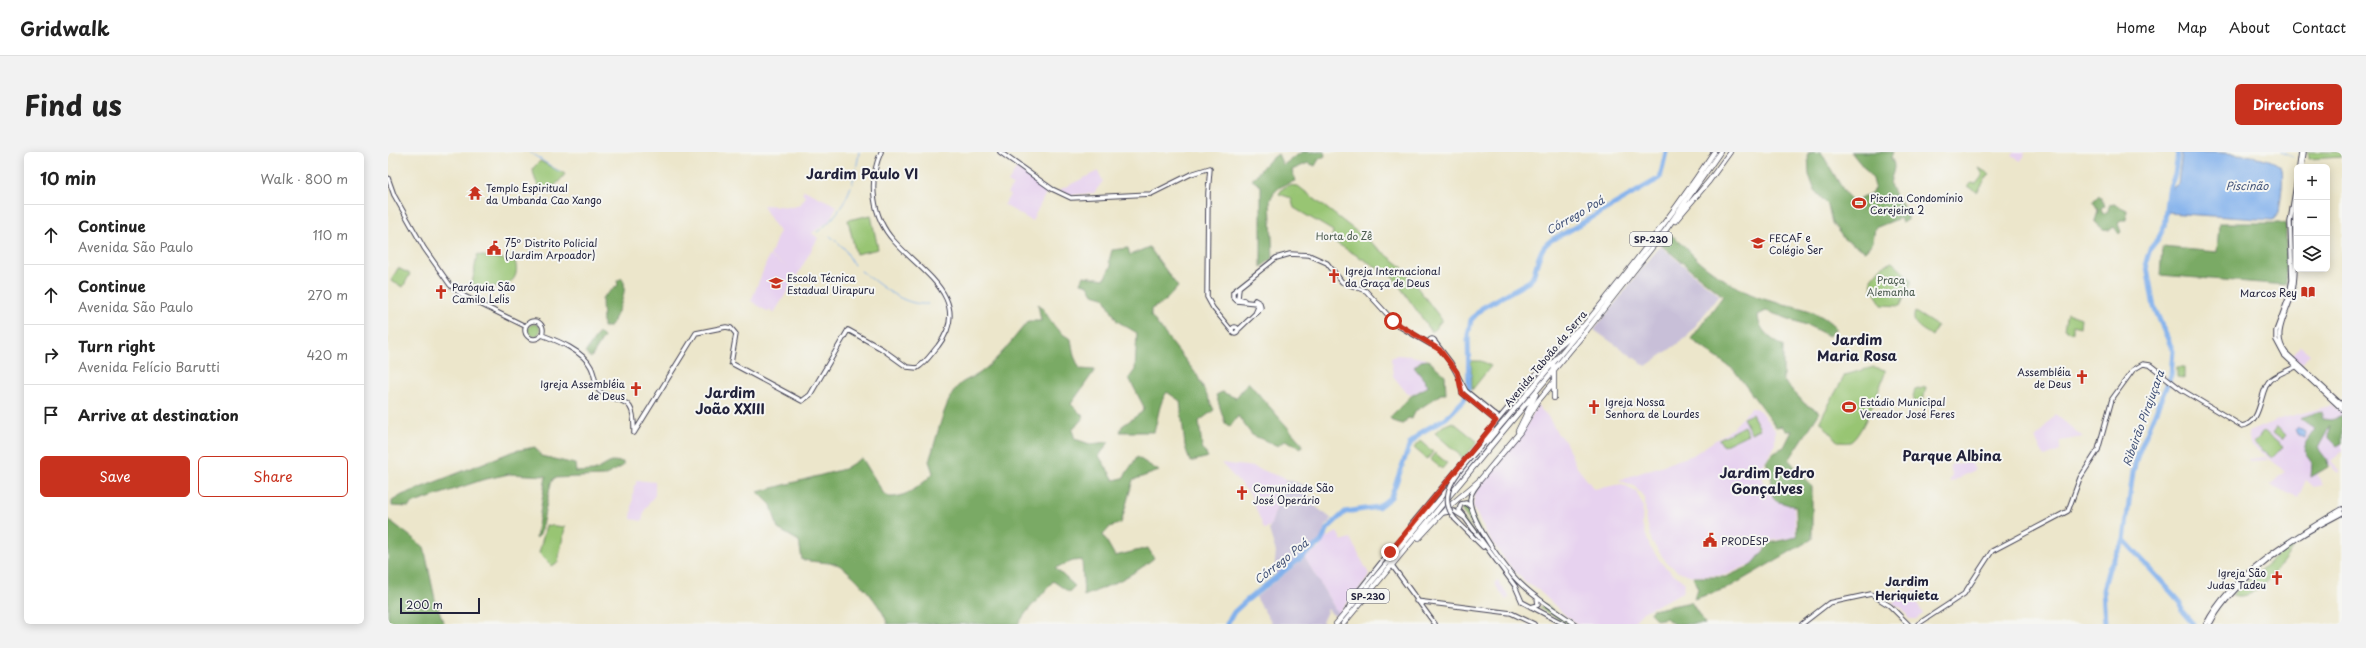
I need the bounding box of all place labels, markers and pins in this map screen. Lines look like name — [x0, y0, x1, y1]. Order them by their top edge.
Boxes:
place label: Templo Espiritual da Umbanda Cao Xango — [486, 180, 602, 207]
temple icon: Templo Espiritual da Umbanda Cao Xango — [467, 185, 483, 201]
place label: Piscina Condomínio Cerejeira 2 — [1870, 190, 1963, 217]
sports icon: Piscina Condomínio Cerejeira 2 — [1851, 195, 1867, 211]
place label: FECAF e Colégio Ser — [1769, 230, 1823, 257]
place label: 75º Distrito Policial (Jardim Arpoador) — [505, 235, 598, 262]
school or university icon: FECAF e Colégio Ser — [1750, 235, 1766, 251]
public building icon: 75º Distrito Policial (Jardim Arpoador) — [486, 240, 502, 256]
place label: Igreja Internacional da Graça de Deus — [1345, 263, 1441, 290]
church icon: Igreja Internacional da Graça de Deus — [1326, 268, 1342, 284]
place label: Escola Técnica Estadual Uirapuru — [787, 270, 874, 297]
school or university icon: Escola Técnica Estadual Uirapuru — [768, 275, 784, 291]
place label: Paróquia São Camilo Lelis — [452, 279, 516, 306]
church icon: Paróquia São Camilo Lelis — [433, 284, 449, 300]
library icon: Marcos Rey — [2300, 284, 2316, 300]
place label: Marcos Rey — [2240, 285, 2297, 300]
place label: Assembléia de Deus — [2017, 364, 2072, 391]
church icon: Assembléia de Deus — [2074, 369, 2090, 385]
place label: Igreja Assembléia de Deus — [540, 376, 626, 403]
church icon: Igreja Assembléia de Deus — [628, 381, 644, 397]
place label: Igreja Nossa Senhora de Lourdes — [1605, 394, 1700, 421]
place label: Estádio Municipal Vereador José Feres — [1860, 394, 1955, 421]
church icon: Igreja Nossa Senhora de Lourdes — [1586, 399, 1602, 415]
sports icon: Estádio Municipal Vereador José Feres — [1841, 399, 1857, 415]
place label: Comunidade São José Operário — [1253, 480, 1334, 507]
church icon: Comunidade São José Operário — [1234, 485, 1250, 501]
public building icon: PRODESP — [1702, 532, 1718, 548]
place label: PRODESP — [1721, 533, 1769, 548]
place label: Igreja São Judas Tadeu — [2207, 565, 2266, 592]
church icon: Igreja São Judas Tadeu — [2269, 570, 2285, 586]

